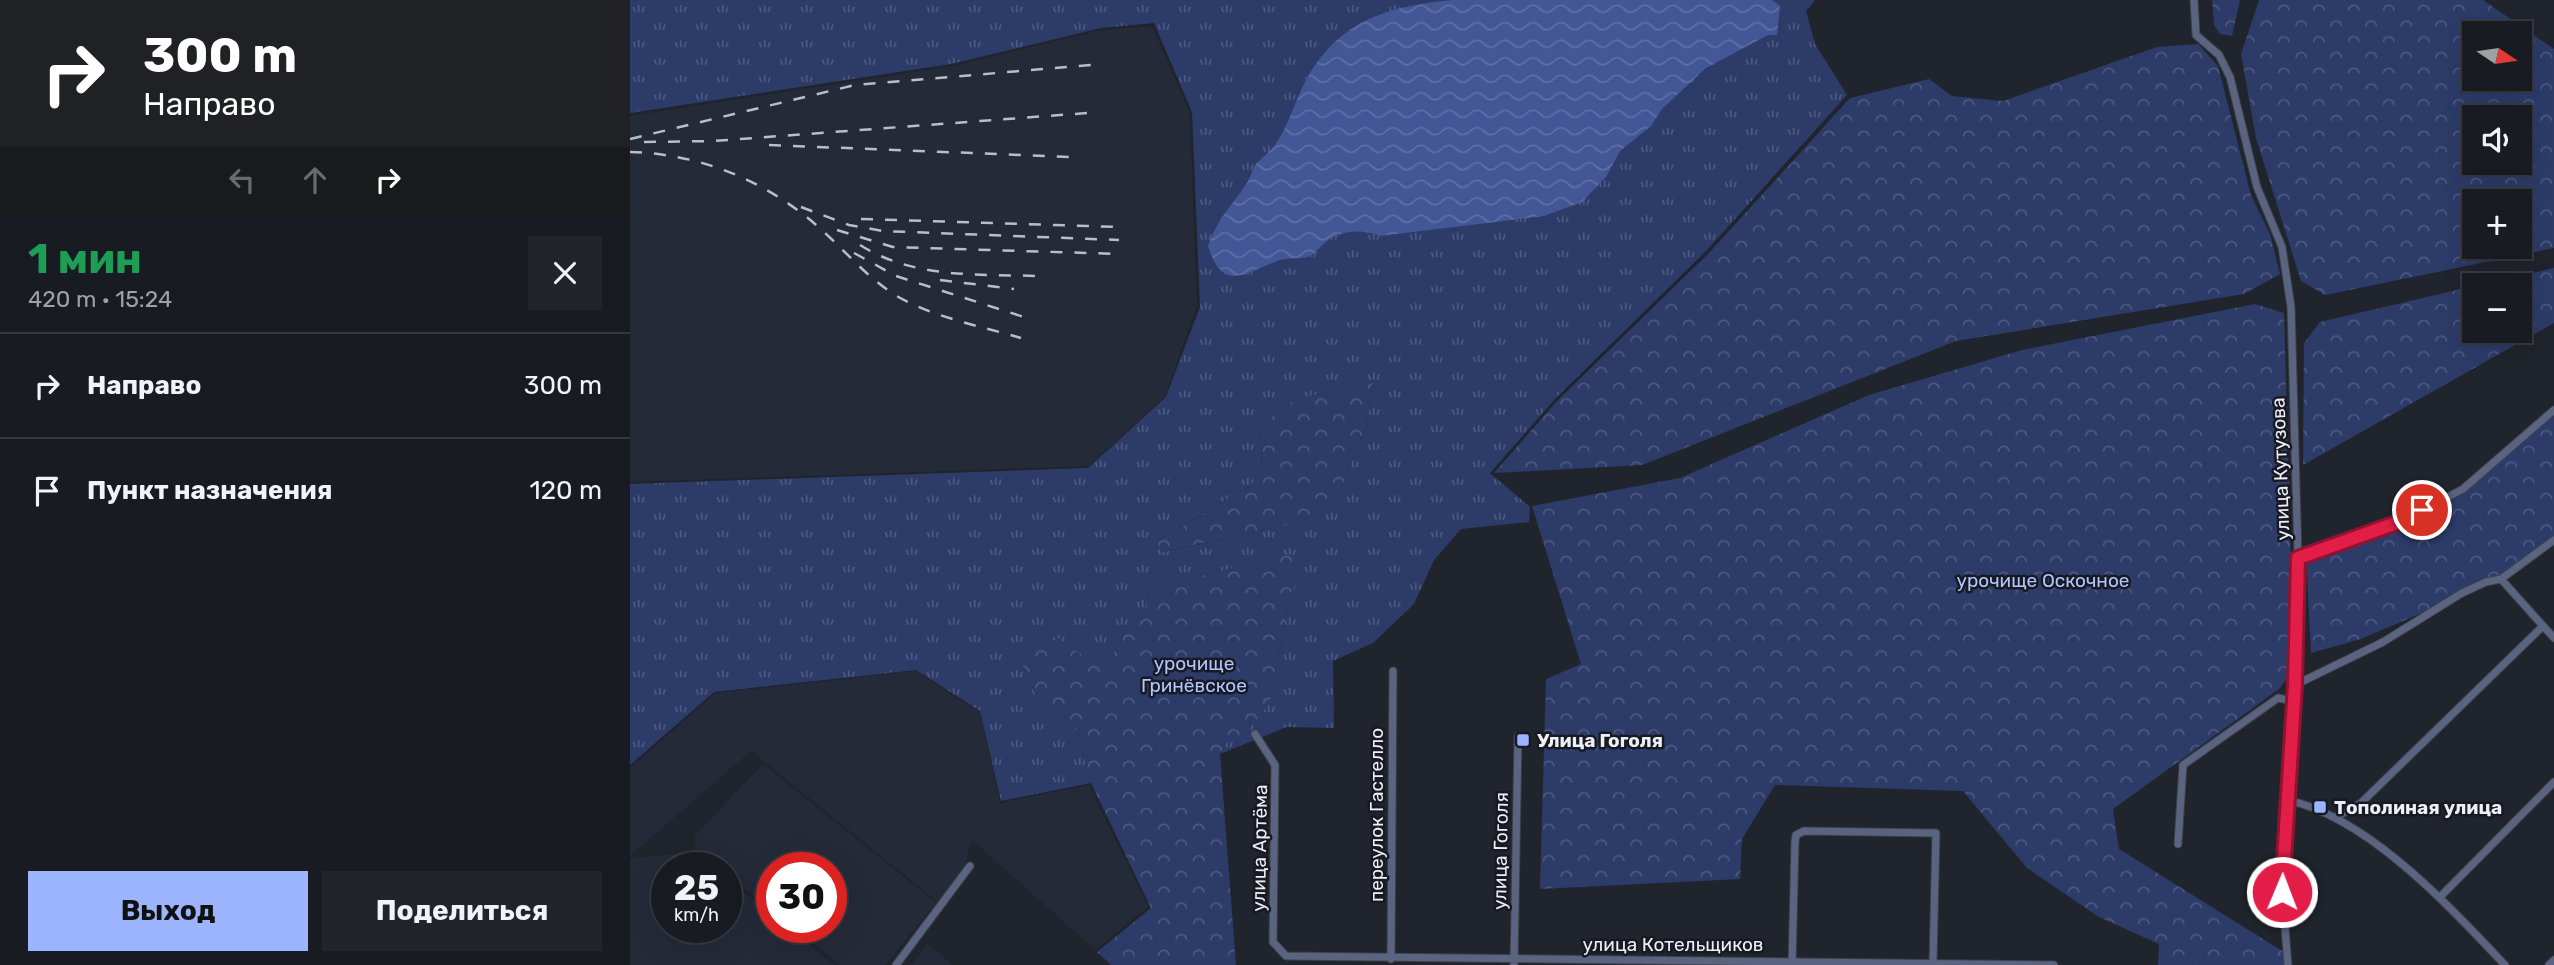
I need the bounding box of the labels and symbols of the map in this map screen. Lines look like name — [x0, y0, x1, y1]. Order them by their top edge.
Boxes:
north arrow — [2462, 21, 2532, 91]
street label: улица Кутузова — [2267, 397, 2294, 541]
pin — [2392, 480, 2452, 540]
park label: урочище Оскочное — [1957, 569, 2129, 592]
park label: урочище Гринёвское — [1141, 652, 1247, 697]
street label: переулок Гастелло — [1365, 728, 1388, 902]
place label: Улица Гоголя — [1537, 729, 1663, 752]
marker: Улица Гоголя — [1515, 732, 1531, 748]
street label: улица Артёма — [1247, 784, 1272, 912]
street label: улица Гоголя — [1488, 792, 1513, 910]
place label: Тополиная улица — [2334, 796, 2502, 819]
marker: Тополиная улица — [2312, 799, 2328, 815]
speed limit sign: 30 — [756, 852, 847, 943]
position arrow — [2245, 855, 2319, 929]
street label: улица Котельщиков — [1583, 933, 1763, 956]

